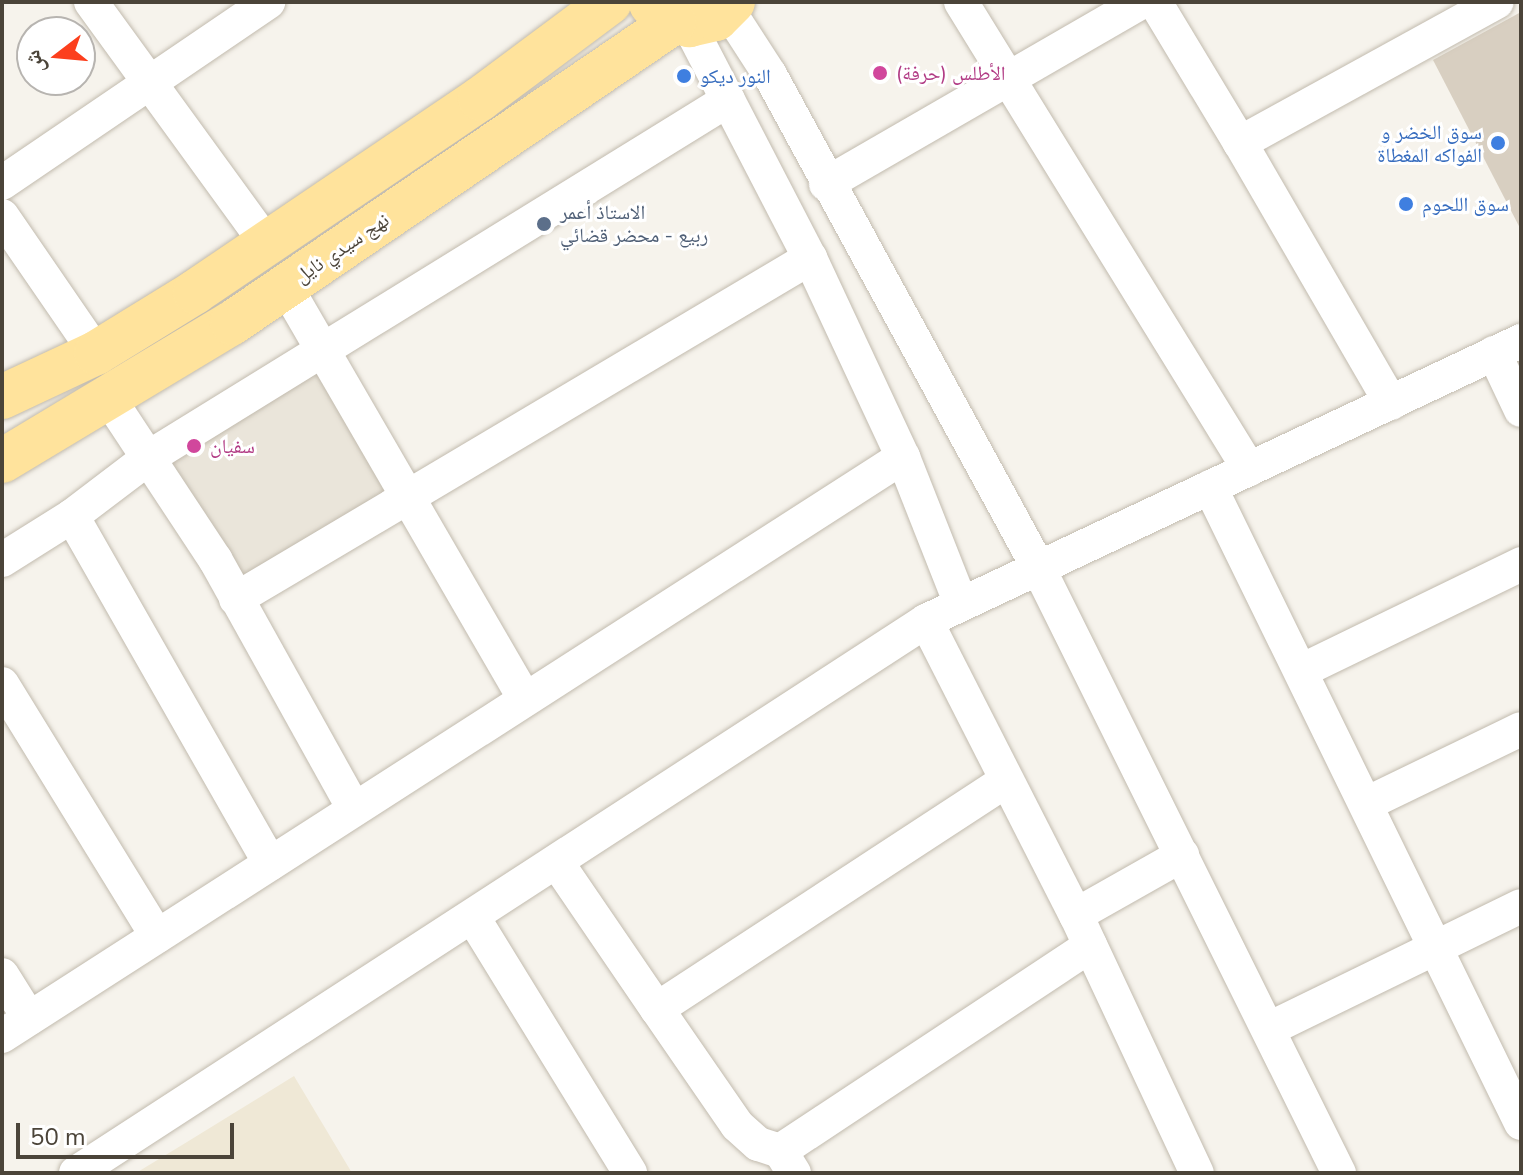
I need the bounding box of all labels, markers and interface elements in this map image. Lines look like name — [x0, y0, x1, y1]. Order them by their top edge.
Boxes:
north arrow — [16, 16, 96, 96]
text: ش — [17, 47, 52, 77]
place label: الأطلس (حرفة) — [896, 61, 1006, 85]
place label: النور ديكو — [700, 64, 771, 88]
marker: الأطلس (حرفة) — [871, 64, 889, 82]
marker: النور ديكو — [675, 67, 693, 85]
place label: سوق الخضر و الفواكه المغطاة — [1377, 120, 1482, 167]
marker: سوق الخضر و الفواكه المغطاة — [1489, 134, 1507, 152]
place label: سوق اللحوم — [1422, 192, 1509, 216]
marker: سوق اللحوم — [1397, 195, 1415, 213]
place label: الاستاذ أعمر ربيع - محضر قضائي — [560, 200, 708, 247]
street label: نهج سيدي نايل — [290, 208, 394, 288]
marker: الاستاذ أعمر ربيع - محضر قضائي — [535, 215, 553, 233]
place label: سفيان — [210, 434, 255, 458]
marker: سفيان — [185, 437, 203, 455]
scale bar — [20, 1107, 238, 1157]
text: 50 m — [30, 1121, 86, 1153]

